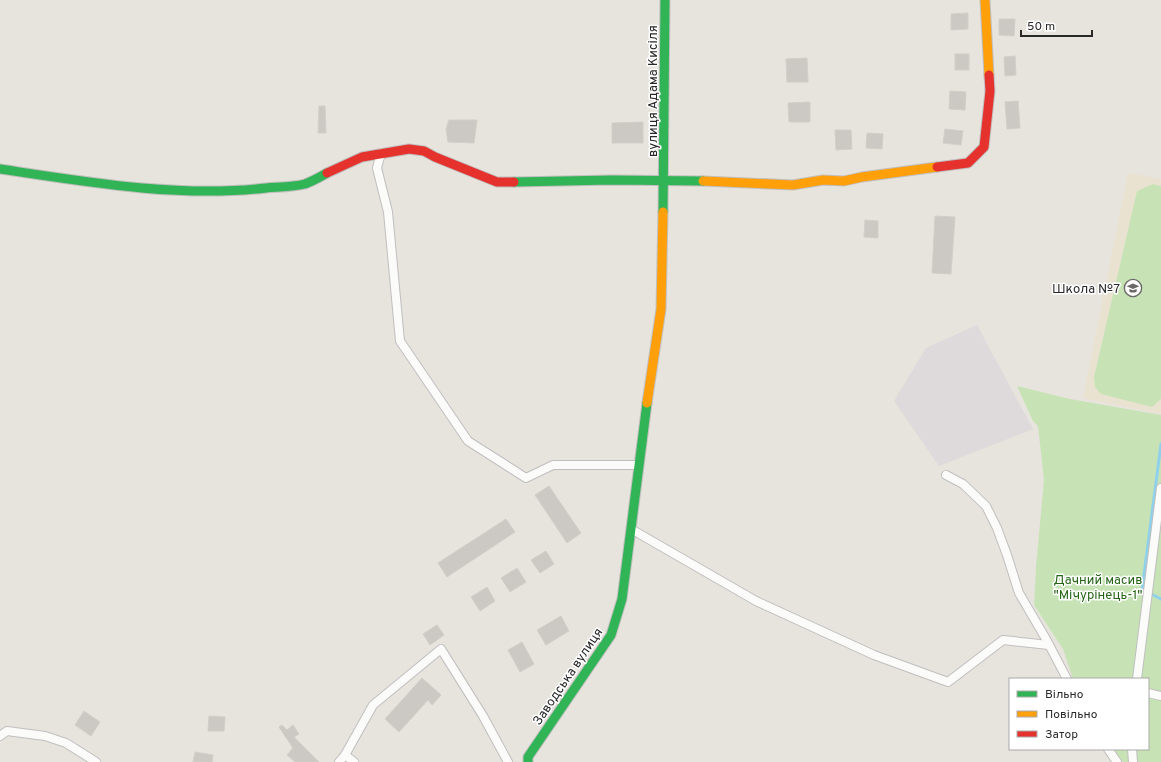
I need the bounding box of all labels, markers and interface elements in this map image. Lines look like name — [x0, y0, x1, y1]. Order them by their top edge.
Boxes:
scale bar — [1021, 12, 1092, 38]
text: 50 m — [1027, 19, 1055, 35]
street label: вулиця Адама Кисіля — [646, 25, 662, 157]
school or university icon: Школа №7 — [1123, 278, 1143, 298]
place label: Школа №7 — [1052, 282, 1120, 298]
park label: Дачний масив "Мічурінець-1" — [1053, 573, 1143, 604]
street label: Заводська вулиця — [530, 625, 607, 729]
legend — [1009, 678, 1149, 750]
text: Вільно — [1045, 687, 1084, 703]
text: Повільно — [1045, 707, 1098, 723]
text: Затор — [1045, 727, 1078, 743]

